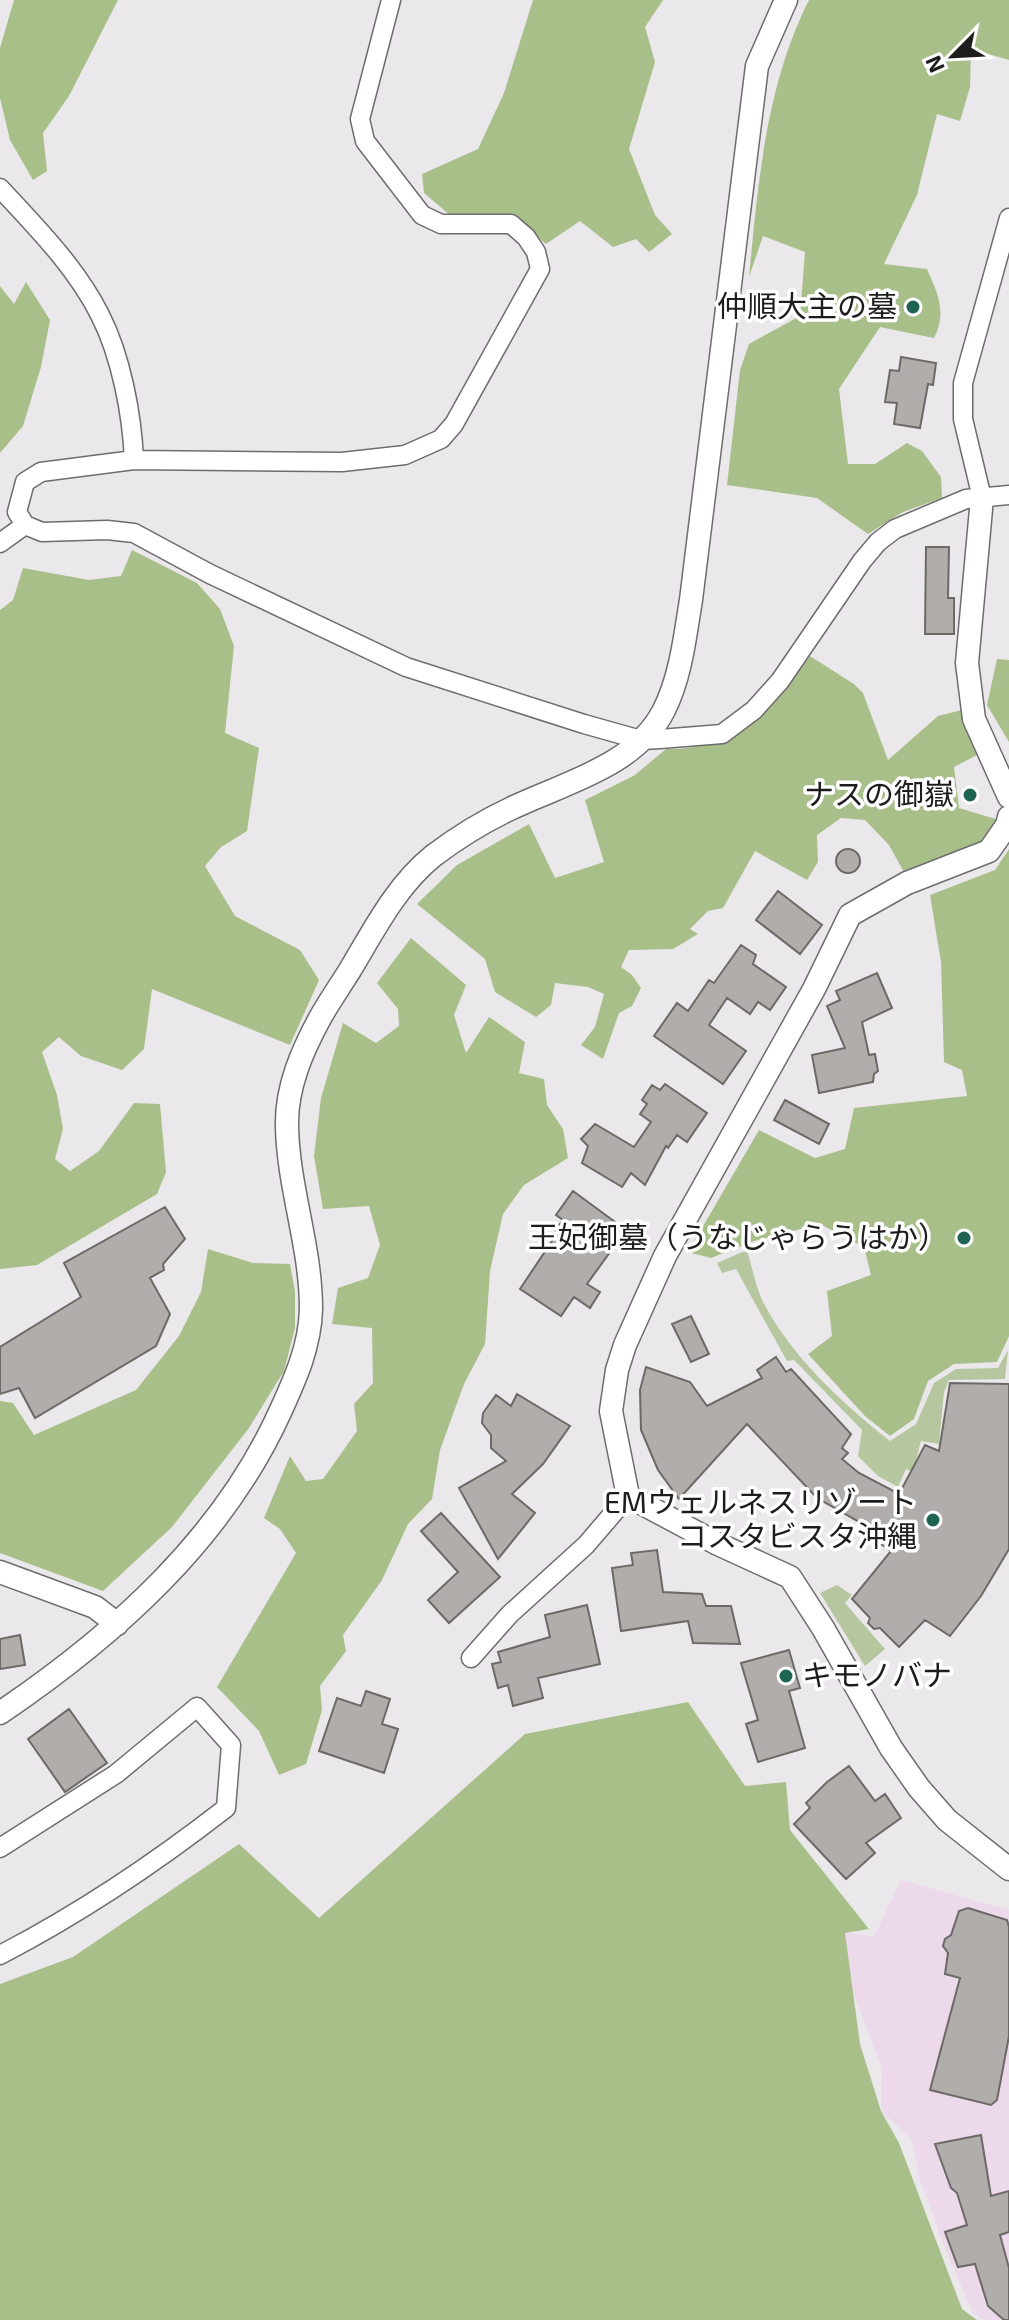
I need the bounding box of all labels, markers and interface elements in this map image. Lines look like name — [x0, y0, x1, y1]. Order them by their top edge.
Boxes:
north arrow — [913, 16, 993, 96]
text: N — [919, 52, 949, 77]
place label: 仲順大主の墓 — [717, 287, 897, 323]
marker: 仲順大主の墓 — [904, 298, 922, 316]
place label: ナスの御嶽 — [804, 775, 954, 811]
marker: ナスの御嶽 — [961, 786, 979, 804]
place label: 王妃御墓（うなじゃらうはか） — [528, 1218, 948, 1254]
marker: 王妃御墓（うなじゃらうはか） — [955, 1229, 973, 1247]
place label: EMウェルネスリゾート コスタビスタ沖縄 — [604, 1483, 917, 1553]
marker: EMウェルネスリゾート コスタビスタ沖縄 — [924, 1511, 942, 1529]
place label: キモノバナ — [802, 1656, 952, 1692]
marker: キモノバナ — [777, 1667, 795, 1685]

